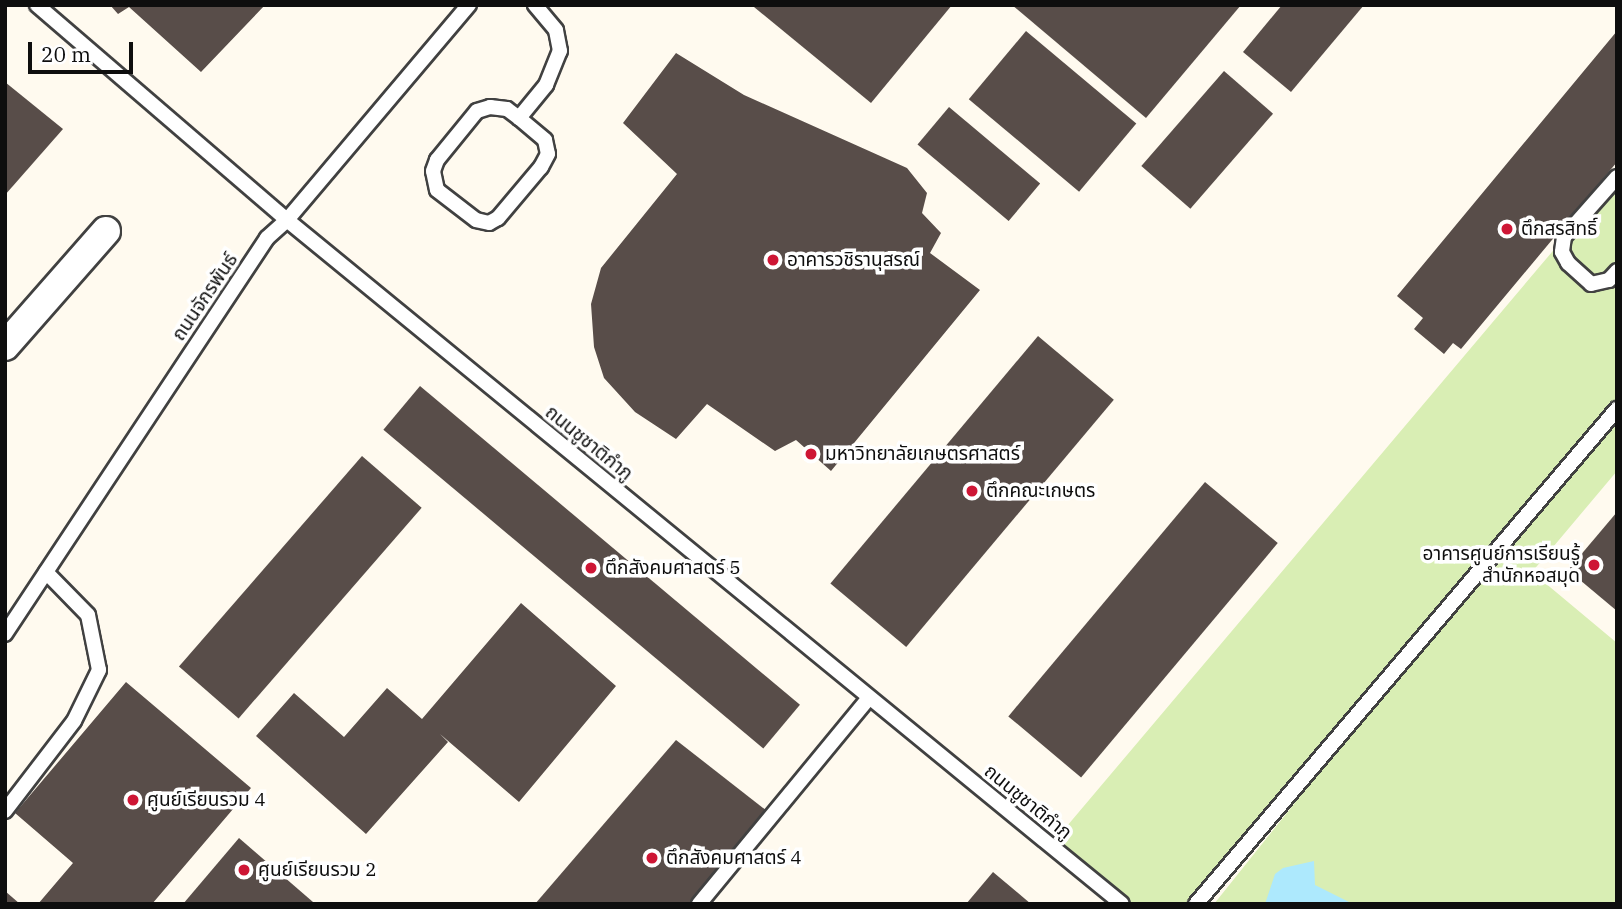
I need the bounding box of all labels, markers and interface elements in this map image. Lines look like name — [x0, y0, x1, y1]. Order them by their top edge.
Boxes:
scale bar — [32, 28, 136, 72]
text: 20 m — [41, 40, 91, 68]
place label: ตึกสรสิทธิ์ — [1521, 218, 1597, 240]
marker: ตึกสรสิทธิ์ — [1499, 221, 1515, 237]
street label: ถนนจักรพันธ์ — [167, 249, 243, 345]
place label: อาคารวชิรานุสรณ์ — [787, 249, 920, 271]
marker: อาคารวชิรานุสรณ์ — [765, 252, 781, 268]
street label: ถนนชูชาติกำภู — [541, 401, 637, 485]
place label: มหาวิทยาลัยเกษตรศาสตร์ — [825, 443, 1020, 465]
marker: มหาวิทยาลัยเกษตรศาสตร์ — [803, 446, 819, 462]
place label: ตึกคณะเกษตร — [986, 480, 1095, 502]
marker: ตึกคณะเกษตร — [964, 483, 980, 499]
place label: อาคารศูนย์การเรียนรู้ สำนักหอสมุด — [1423, 543, 1580, 587]
place label: ตึกสังคมศาสตร์ 5 — [605, 557, 741, 579]
marker: อาคารศูนย์การเรียนรู้ สำนักหอสมุด — [1586, 557, 1602, 573]
marker: ตึกสังคมศาสตร์ 5 — [583, 560, 599, 576]
street label: ถนนชูชาติกำภู — [980, 760, 1076, 844]
place label: ศูนย์เรียนรวม 4 — [147, 789, 266, 811]
marker: ศูนย์เรียนรวม 4 — [125, 792, 141, 808]
place label: ตึกสังคมศาสตร์ 4 — [666, 847, 802, 869]
marker: ตึกสังคมศาสตร์ 4 — [644, 850, 660, 866]
place label: ศูนย์เรียนรวม 2 — [258, 859, 377, 881]
marker: ศูนย์เรียนรวม 2 — [236, 862, 252, 878]

